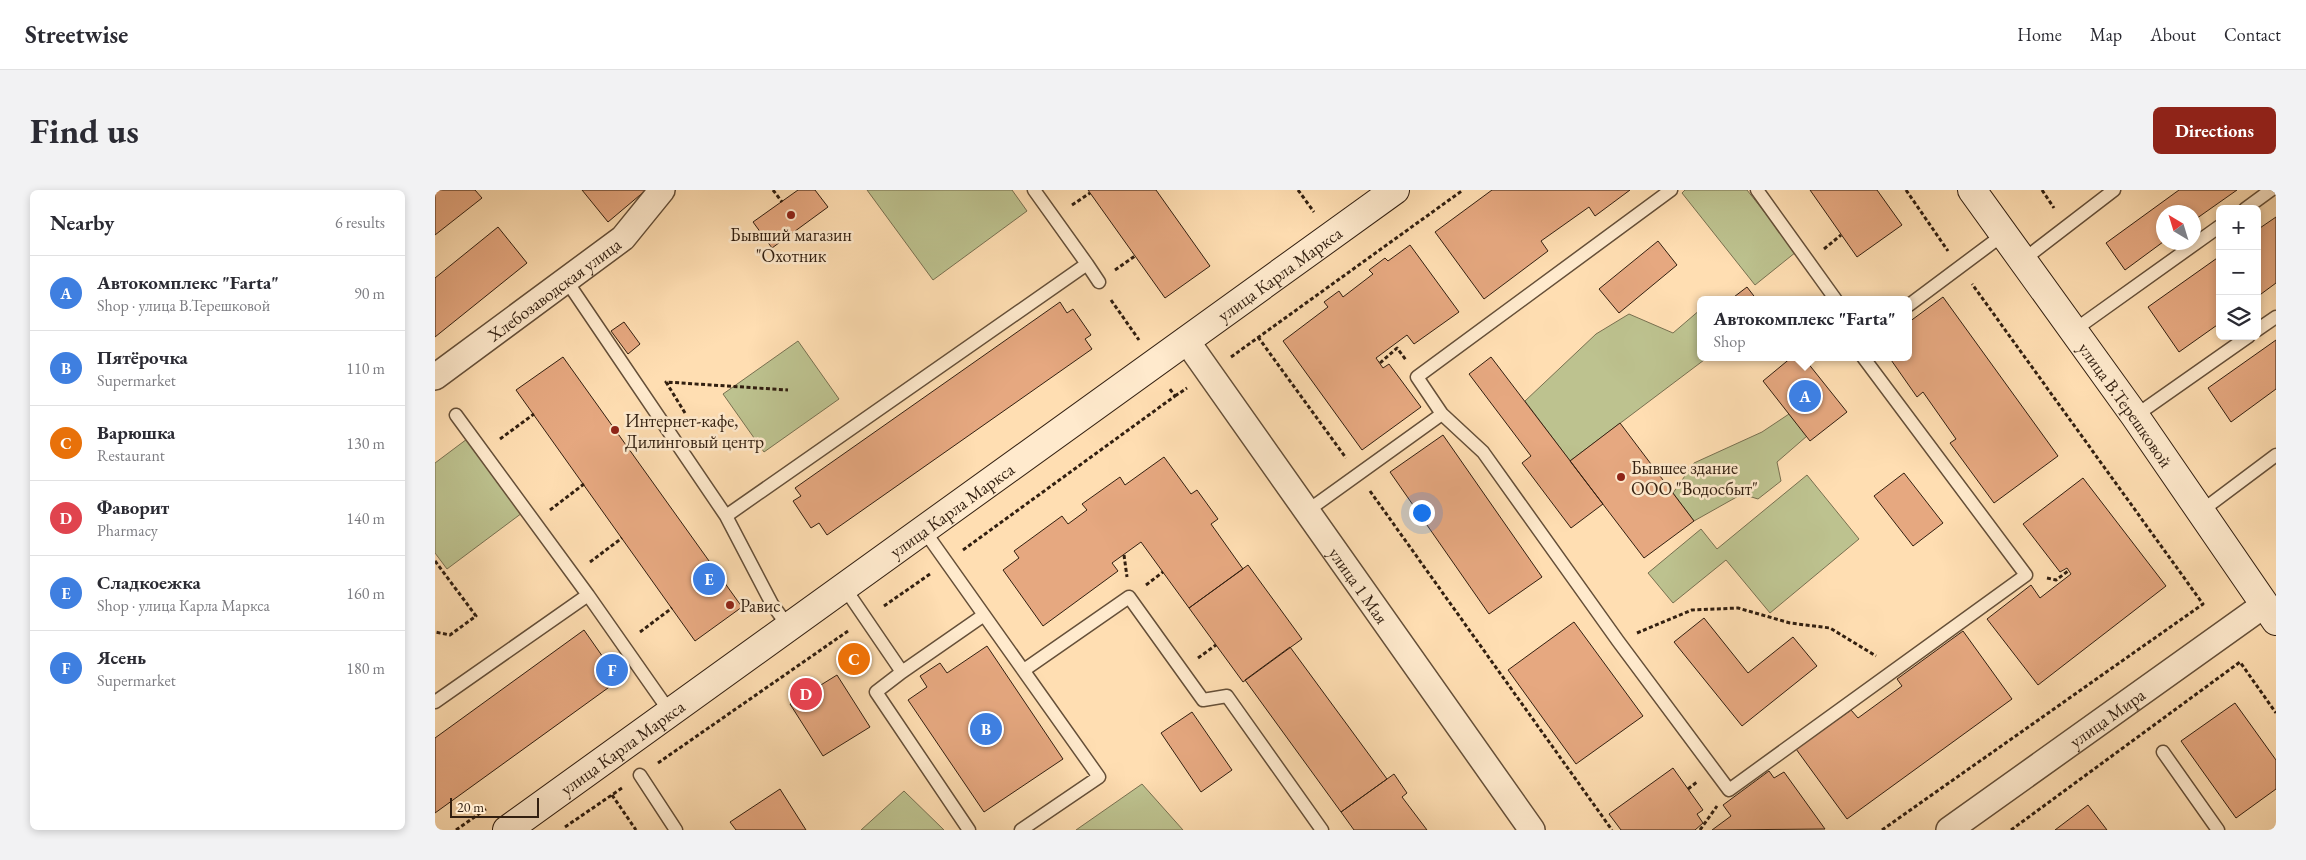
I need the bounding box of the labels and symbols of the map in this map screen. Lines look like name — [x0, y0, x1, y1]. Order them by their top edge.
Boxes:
north arrow — [2156, 205, 2201, 250]
marker: Бывший магазин "Охотник — [785, 209, 797, 221]
street label: улица Карла Маркса — [1213, 220, 1347, 326]
place label: Бывший магазин "Охотник — [730, 223, 852, 267]
street label: Хлебозаводская улица — [482, 232, 626, 347]
street label: улица В.Терешковой — [2074, 337, 2178, 472]
pin: A — [1789, 377, 1821, 415]
place label: Интернет-кафе, Дилинговый центр — [625, 409, 764, 453]
marker: Интернет-кафе, Дилинговый центр — [609, 424, 621, 436]
place label: Бывшее здание ООО "Водосбыт" — [1631, 456, 1758, 500]
street label: улица Карла Маркса — [885, 457, 1019, 562]
marker: Бывшее здание ООО "Водосбыт" — [1615, 471, 1627, 483]
your location — [1409, 500, 1435, 526]
street label: улица 1 Мая — [1324, 542, 1394, 628]
pin: E — [693, 560, 725, 598]
place label: Равис — [740, 594, 781, 617]
marker: Равис — [724, 599, 736, 611]
pin: C — [838, 640, 870, 678]
pin: F — [596, 651, 628, 689]
pin: D — [790, 675, 822, 713]
street label: улица Мира — [2065, 682, 2150, 752]
street label: улица Карла Маркса — [555, 694, 690, 800]
pin: B — [970, 710, 1002, 748]
scale bar — [450, 795, 539, 818]

